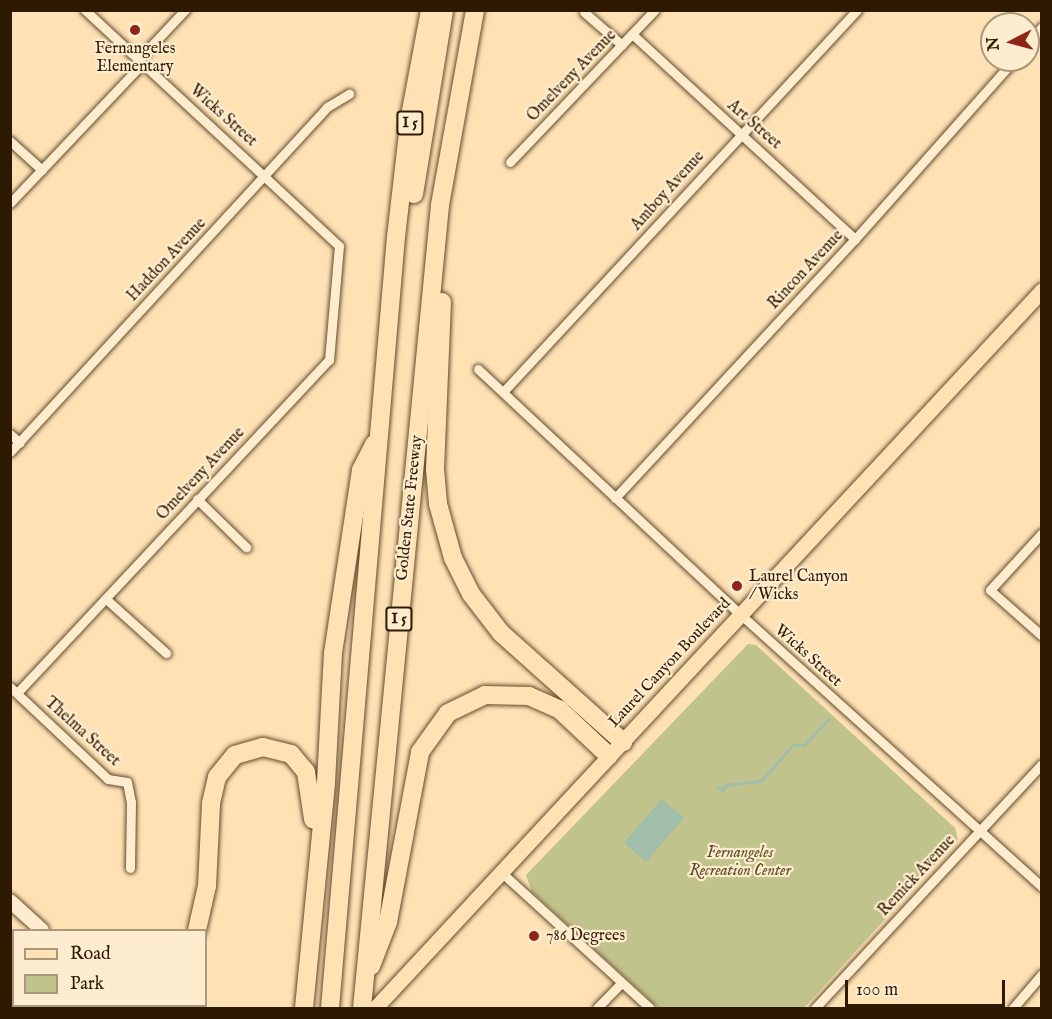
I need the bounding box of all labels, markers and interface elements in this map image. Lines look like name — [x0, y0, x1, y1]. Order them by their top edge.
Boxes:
north arrow — [980, 12, 1040, 72]
marker: Fernangeles Elementary — [128, 23, 142, 37]
street label: Omelveny Avenue — [523, 26, 621, 126]
text: N — [983, 36, 1005, 52]
place label: Fernangeles Elementary — [95, 39, 175, 77]
street label: Wicks Street — [185, 81, 261, 151]
street label: Art Street — [723, 96, 785, 154]
road number: I 5 — [395, 111, 425, 135]
street label: Amboy Avenue — [627, 147, 709, 235]
street label: Haddon Avenue — [123, 214, 211, 306]
street label: Rincon Avenue — [764, 226, 848, 314]
street label: Omelveny Avenue — [153, 424, 249, 524]
street label: Golden State Freeway — [393, 434, 427, 582]
place label: Laurel Canyon / Wicks — [749, 567, 848, 605]
marker: Laurel Canyon / Wicks — [730, 579, 744, 593]
street label: Laurel Canyon Boulevard — [605, 594, 735, 732]
road number: I 5 — [384, 607, 414, 631]
street label: Wicks Street — [770, 621, 846, 691]
street label: Thelma Street — [40, 693, 124, 771]
street label: Remick Avenue — [875, 831, 959, 921]
park label: Fernangeles Recreation Center — [689, 843, 791, 881]
place label: 786 Degrees — [546, 926, 625, 946]
legend — [12, 929, 207, 1007]
marker: 786 Degrees — [527, 929, 541, 943]
text: Road — [70, 943, 111, 966]
scale bar — [848, 968, 1008, 1006]
text: Park — [70, 973, 104, 996]
text: 100 m — [856, 979, 898, 1002]

